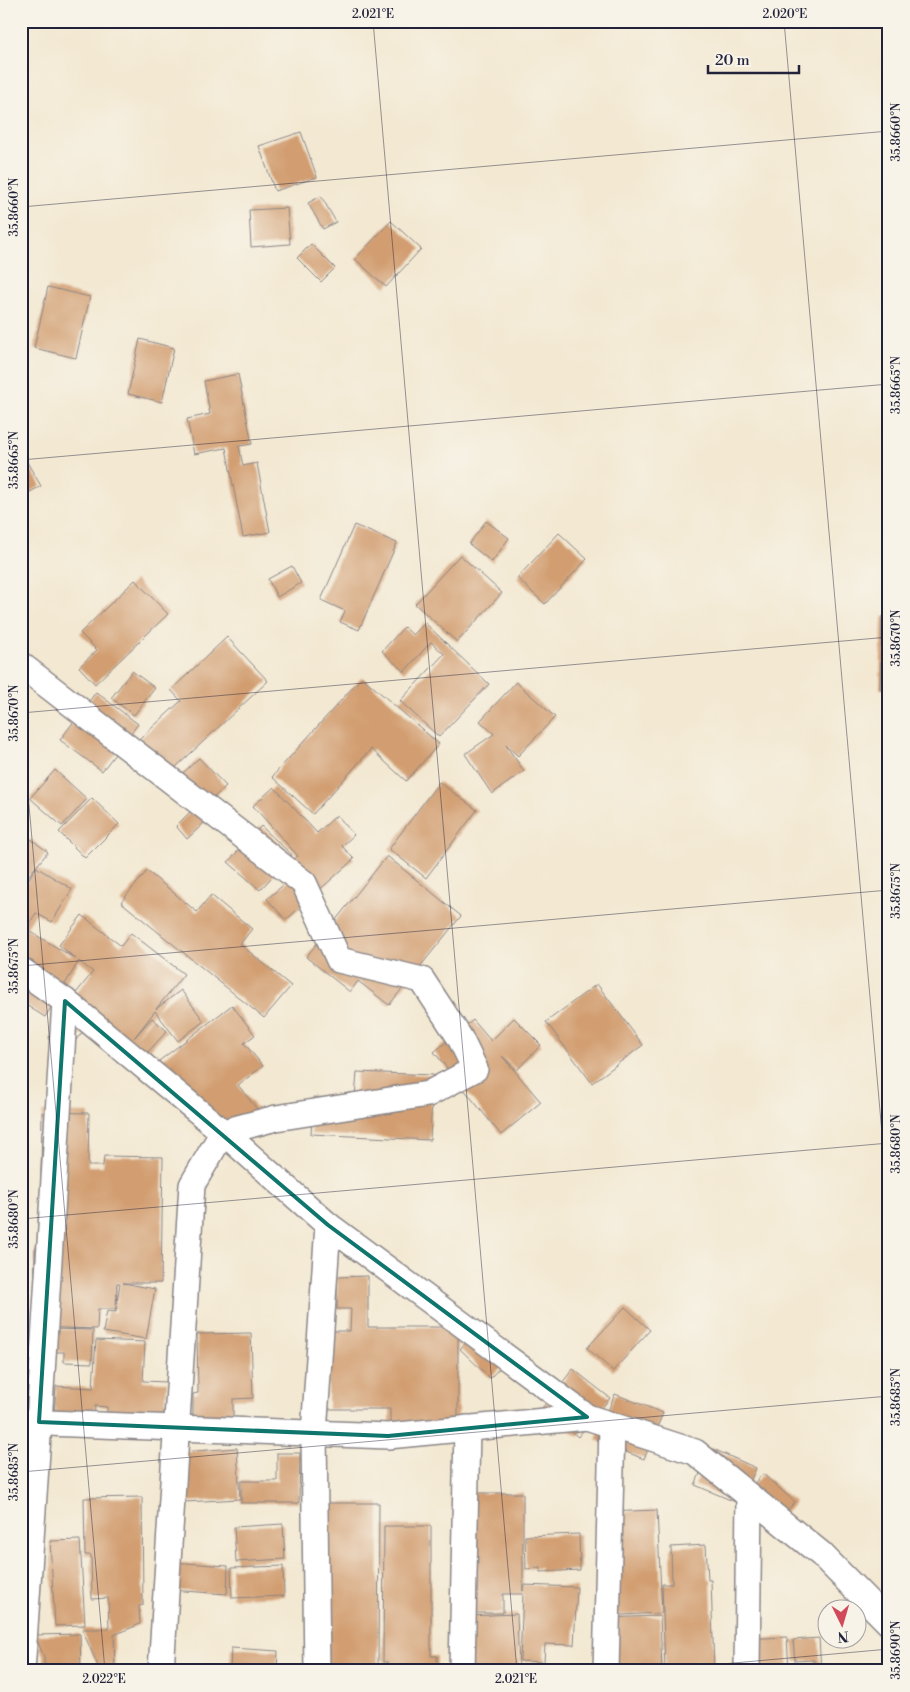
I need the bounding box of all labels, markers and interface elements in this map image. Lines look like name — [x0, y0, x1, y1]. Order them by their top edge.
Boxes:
text: 2.021°E — [352, 7, 394, 22]
text: 2.020°E — [763, 7, 807, 22]
scale bar — [708, 42, 799, 74]
text: 20 m — [715, 51, 750, 70]
text: 35.8660°N — [889, 102, 904, 162]
text: 35.8660°N — [7, 177, 22, 237]
text: 35.8665°N — [889, 356, 904, 414]
text: 35.8665°N — [7, 431, 22, 489]
text: 35.8670°N — [889, 609, 904, 666]
text: 35.8670°N — [7, 684, 22, 741]
text: 35.8675°N — [889, 863, 904, 919]
text: 35.8675°N — [7, 938, 22, 994]
text: 35.8680°N — [889, 1114, 904, 1174]
text: 35.8680°N — [7, 1189, 22, 1249]
text: 35.8685°N — [889, 1368, 904, 1426]
text: 35.8685°N — [7, 1443, 22, 1501]
north arrow — [818, 1600, 868, 1650]
text: 35.8690°N — [889, 1620, 904, 1680]
text: N — [837, 1627, 849, 1645]
text: 2.022°E — [82, 1672, 126, 1687]
text: 2.021°E — [495, 1672, 537, 1687]

